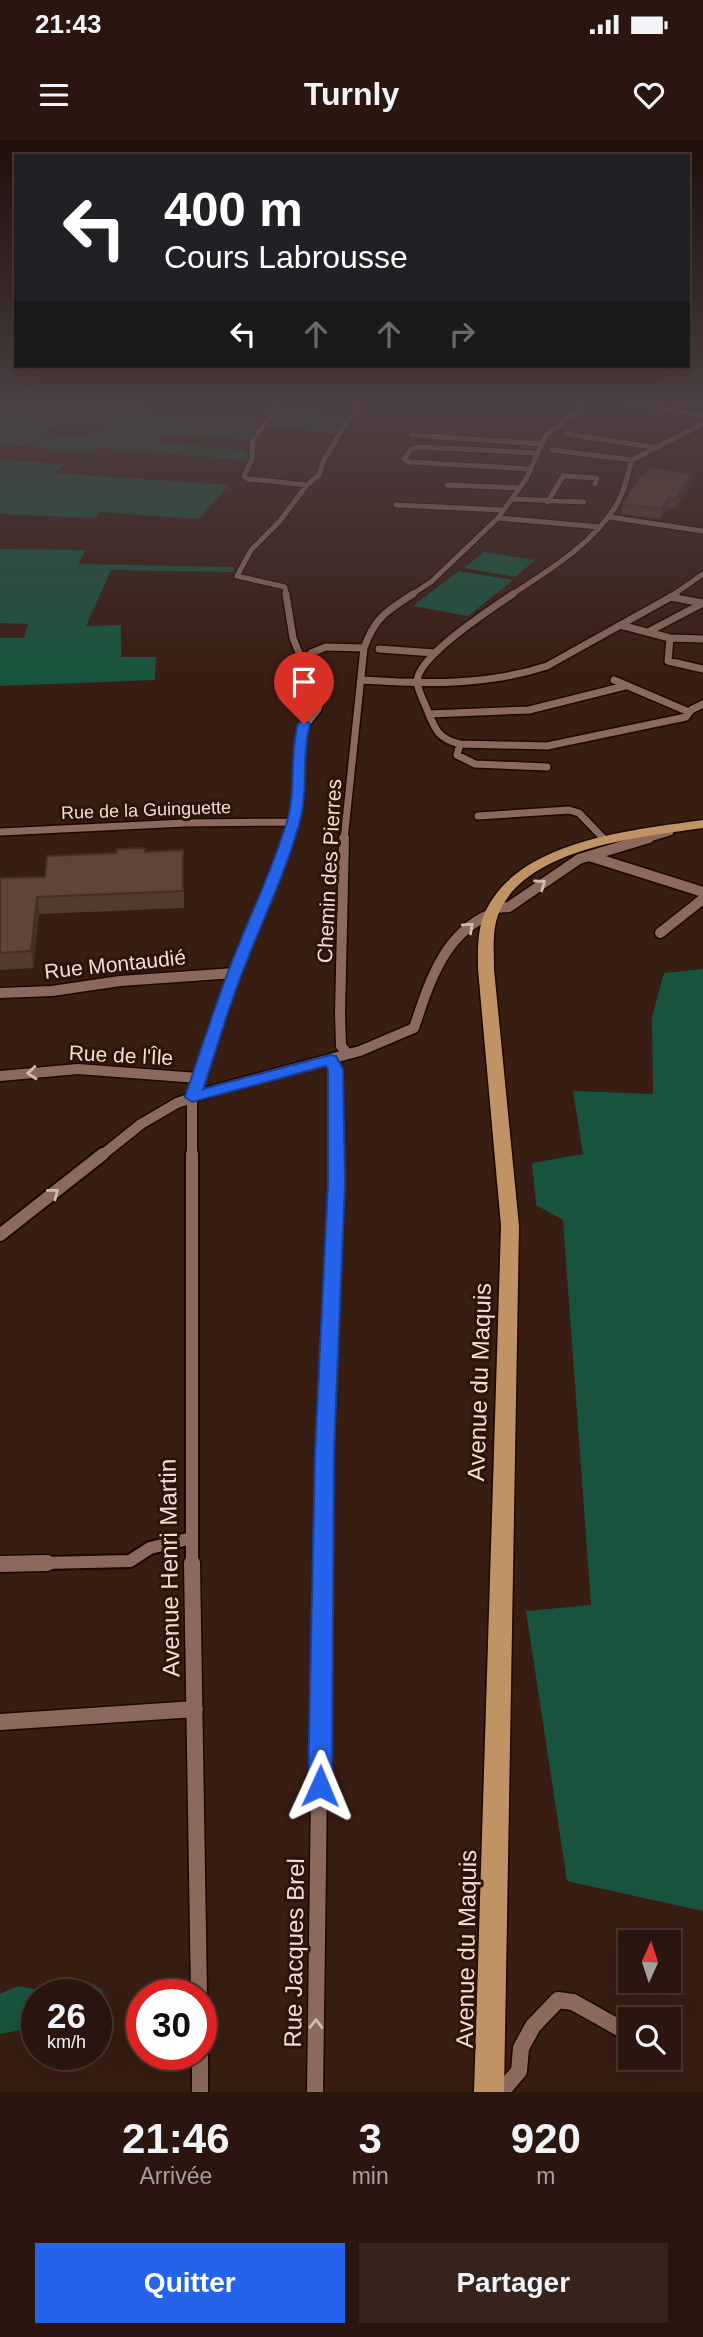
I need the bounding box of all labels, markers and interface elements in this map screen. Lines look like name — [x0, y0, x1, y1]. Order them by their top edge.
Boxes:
text: 21:43 — [35, 9, 102, 39]
icon: menu — [35, 76, 73, 114]
text: Turnly — [304, 76, 399, 112]
icon: heart — [630, 76, 668, 114]
icon: left — [49, 182, 140, 273]
text: 400 m — [164, 182, 303, 236]
text: Cours Labrousse — [164, 239, 408, 275]
icon: left — [224, 315, 262, 353]
icon: ahead — [297, 315, 335, 353]
icon: ahead — [370, 315, 408, 353]
icon: right — [443, 315, 481, 353]
pin — [274, 652, 334, 724]
icon: arrive — [285, 663, 323, 701]
street label: Chemin des Pierres — [313, 778, 345, 964]
street label: Rue de la Guinguette — [61, 797, 231, 823]
one-way arrow — [533, 879, 546, 892]
one-way arrow — [461, 923, 474, 935]
street label: Rue Montaudié — [43, 945, 187, 983]
street label: Rue de l'Île — [68, 1041, 174, 1069]
one-way arrow — [26, 1065, 37, 1080]
one-way arrow — [46, 1188, 58, 1201]
street label: Avenue du Maquis — [462, 1282, 496, 1482]
street label: Avenue Henri Martin — [154, 1459, 184, 1677]
position arrow — [283, 1749, 357, 1823]
street label: Avenue du Maquis — [451, 1850, 481, 2048]
street label: Rue Jacques Brel — [279, 1858, 309, 2048]
north arrow — [618, 1930, 681, 1993]
map controls — [618, 1930, 681, 2070]
speed limit sign: 30 — [126, 1979, 217, 2070]
text: 26 — [47, 1996, 86, 2035]
button: search — [618, 2007, 681, 2070]
one-way arrow — [308, 2018, 324, 2029]
text: km/h — [47, 2032, 86, 2052]
text: 21:46 — [122, 2115, 230, 2162]
text: 3 — [358, 2115, 382, 2162]
text: 920 — [511, 2115, 581, 2162]
text: Arrivée — [139, 2163, 212, 2189]
text: min — [352, 2163, 389, 2189]
text: m — [536, 2163, 555, 2189]
button: Quitter — [35, 2243, 345, 2323]
button: Partager — [359, 2243, 668, 2323]

